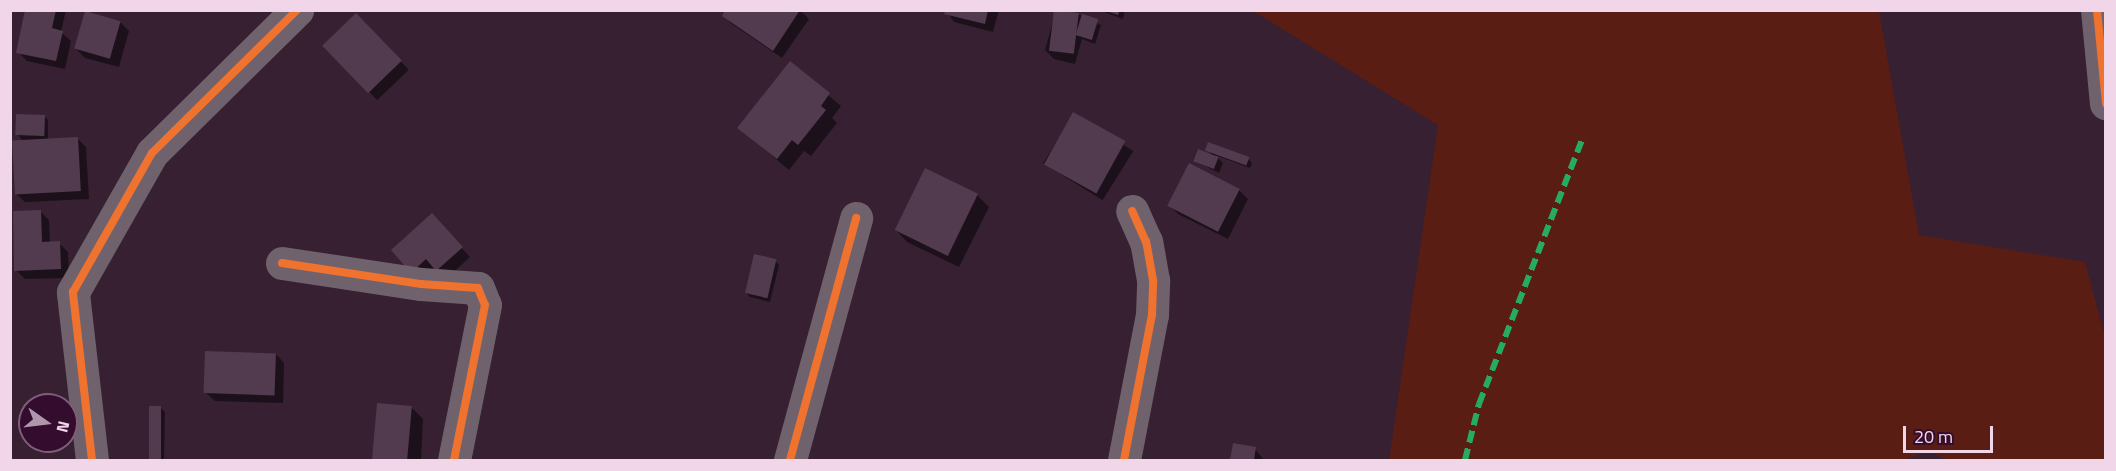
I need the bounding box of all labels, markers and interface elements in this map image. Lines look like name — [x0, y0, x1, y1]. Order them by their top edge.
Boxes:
north arrow — [18, 393, 78, 453]
scale bar — [1906, 414, 1996, 452]
text: N — [51, 419, 77, 435]
text: 20 m — [1914, 423, 1953, 450]

